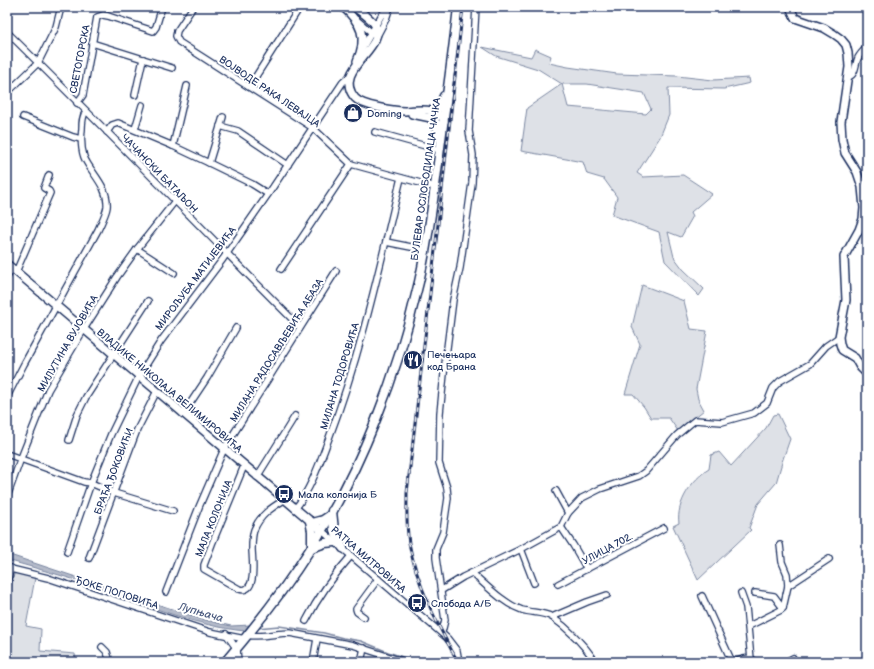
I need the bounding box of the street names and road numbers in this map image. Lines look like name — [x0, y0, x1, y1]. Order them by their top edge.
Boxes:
street label: СВЕТОГОРСКА — [67, 23, 93, 95]
street label: ВОЈВОДЕ РАКА ЛЕВАЈЦА — [217, 54, 323, 131]
street label: БУЛЕВАР ОСЛОБОДИЛАЦА ЧАЧКА — [409, 96, 443, 261]
street label: ЧАЧАНСКИ БАТАЉОН — [118, 132, 200, 216]
street label: МИРОЉУБА МАТИЈЕВИЋА — [153, 224, 239, 333]
street label: МИЛАНА РАДОСАВЉЕВИЋА АБАЗА — [228, 276, 327, 424]
street label: МИЛУТИНА ВУЈОВИЋА — [35, 292, 101, 394]
street label: МИЛАНА ТОДОРОВИЋА — [318, 320, 362, 431]
street label: ВЛАДИКЕ НИКОЛАЈА ВЕЛИМИРОВИЋА — [94, 326, 245, 456]
street label: БРАЋА ЂОКОВИЋИ — [92, 426, 136, 516]
street label: МАЛА КОЛОНИЈА — [193, 477, 235, 559]
street label: РАТКА МИТРОВИЋА — [328, 524, 409, 596]
street label: УЛИЦА 702. — [580, 531, 635, 567]
street label: ЂОКЕ ПОПОВИЋА — [74, 574, 161, 612]

